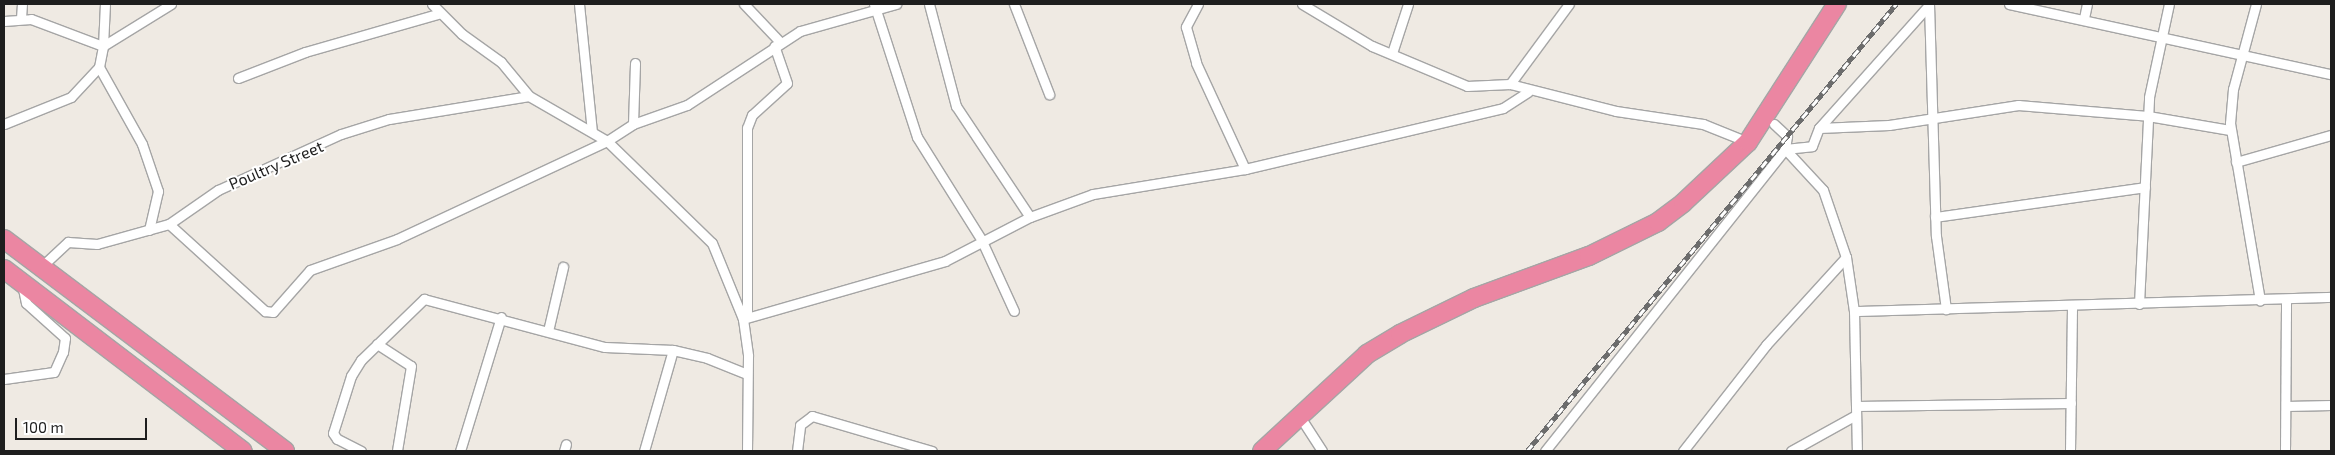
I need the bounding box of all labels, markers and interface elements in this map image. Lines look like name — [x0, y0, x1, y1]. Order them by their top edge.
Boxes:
street label: Poultry Street — [226, 136, 326, 194]
scale bar — [18, 408, 150, 440]
text: 100 m — [23, 418, 64, 436]

